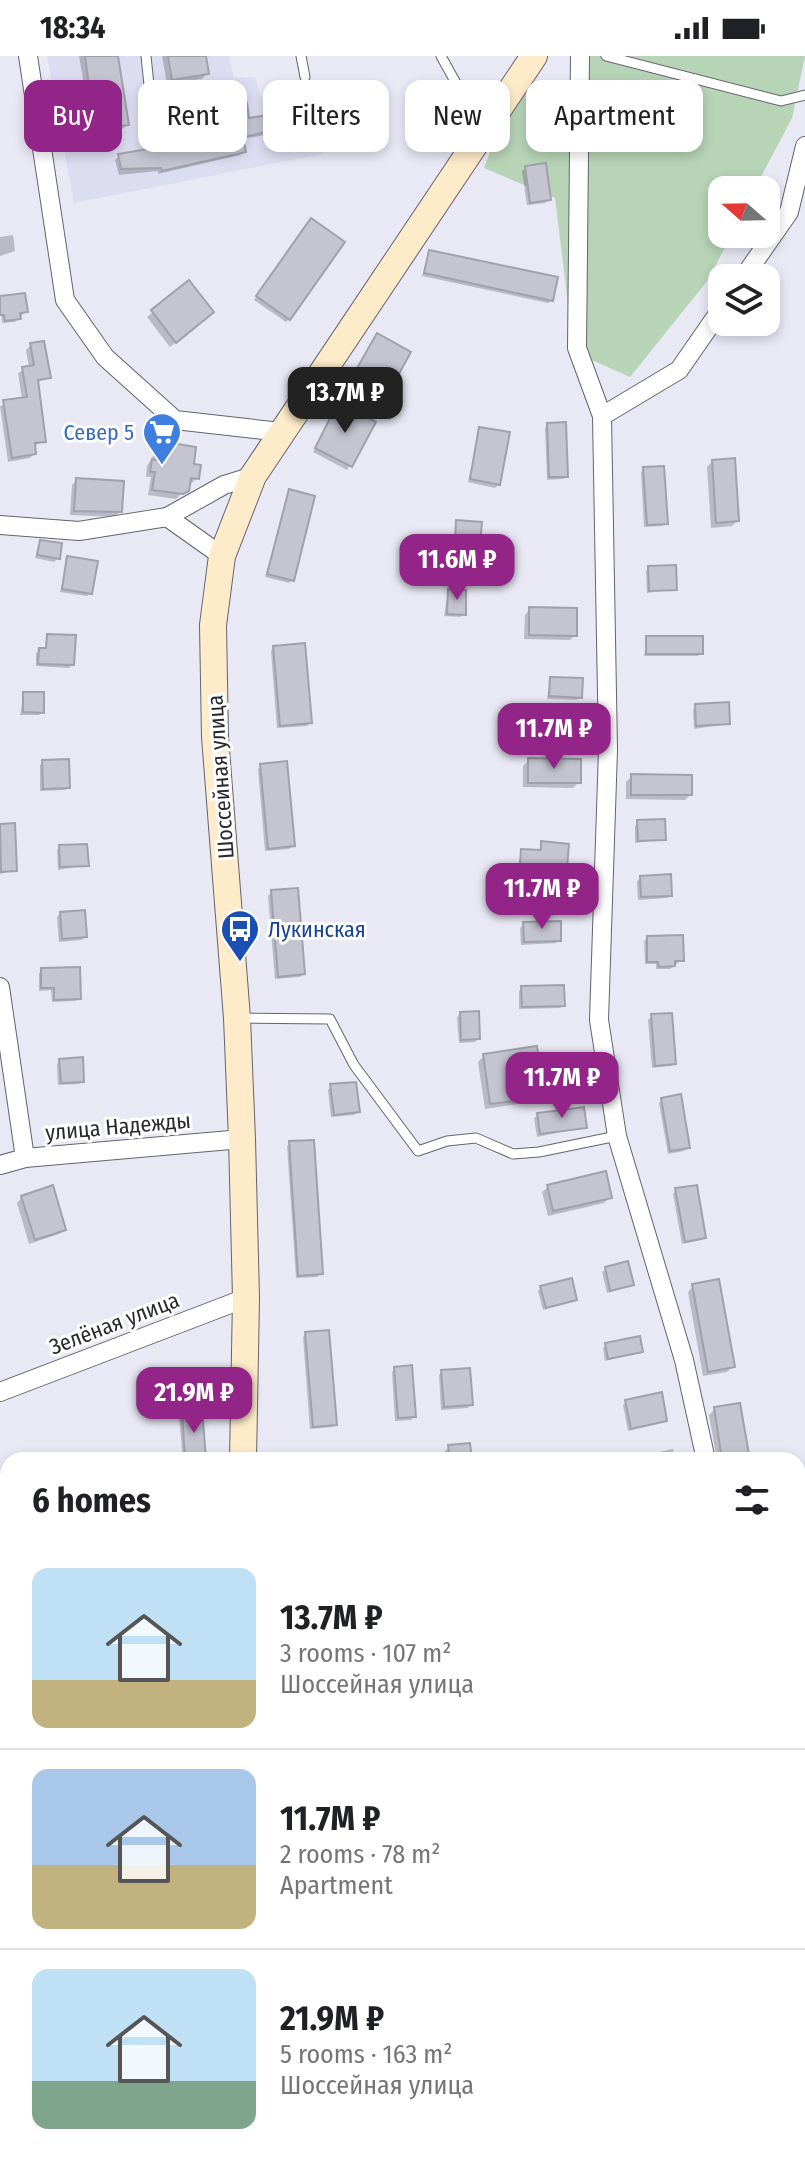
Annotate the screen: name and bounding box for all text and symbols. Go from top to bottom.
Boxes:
text: 18:34 [40,10,105,46]
chip: Buy [24,80,122,152]
chip: Rent [138,80,247,152]
chip: Filters [263,80,389,152]
chip: New [405,80,510,152]
chip: Apartment [526,80,703,152]
north arrow [708,176,780,248]
map controls [708,176,780,336]
button: layers [708,264,780,336]
pin: 13.7M ₽ [271,367,419,435]
text: 13.7M ₽ [306,377,384,408]
supermarket icon: Север 5 [141,411,183,466]
place label: Север 5 [64,419,134,446]
pin: 11.6M ₽ [383,534,531,602]
text: 11.6M ₽ [417,544,497,575]
street label: Шоссейная улица [201,694,240,860]
pin: 11.7M ₽ [480,703,628,771]
text: 11.7M ₽ [516,713,592,744]
pin: 11.7M ₽ [468,863,616,931]
text: 11.7M ₽ [504,873,580,904]
bus stop icon: Лукинская [219,908,261,963]
place label: Лукинская [268,916,366,943]
pin: 11.7M ₽ [488,1052,636,1120]
text: 11.7M ₽ [524,1062,600,1093]
street label: улица Надежды [44,1107,192,1146]
street label: Зелёная улица [45,1286,183,1361]
pin: 21.9M ₽ [120,1367,268,1435]
text: 21.9M ₽ [154,1377,234,1408]
icon: filters [730,1478,774,1522]
text: 6 homes [32,1480,151,1521]
text: 13.7M ₽ [280,1597,383,1638]
icon: home [96,1600,192,1696]
text: 3 rooms · 107 m² [280,1638,452,1669]
text: Шоссейная улица [280,1669,474,1700]
text: 11.7M ₽ [280,1798,380,1839]
icon: home [96,1801,192,1897]
text: 2 rooms · 78 m² [280,1839,441,1870]
text: Apartment [280,1870,393,1901]
text: 21.9M ₽ [280,1998,384,2039]
icon: home [96,2001,192,2097]
text: 5 rooms · 163 m² [280,2039,453,2070]
text: Шоссейная улица [280,2070,474,2101]

